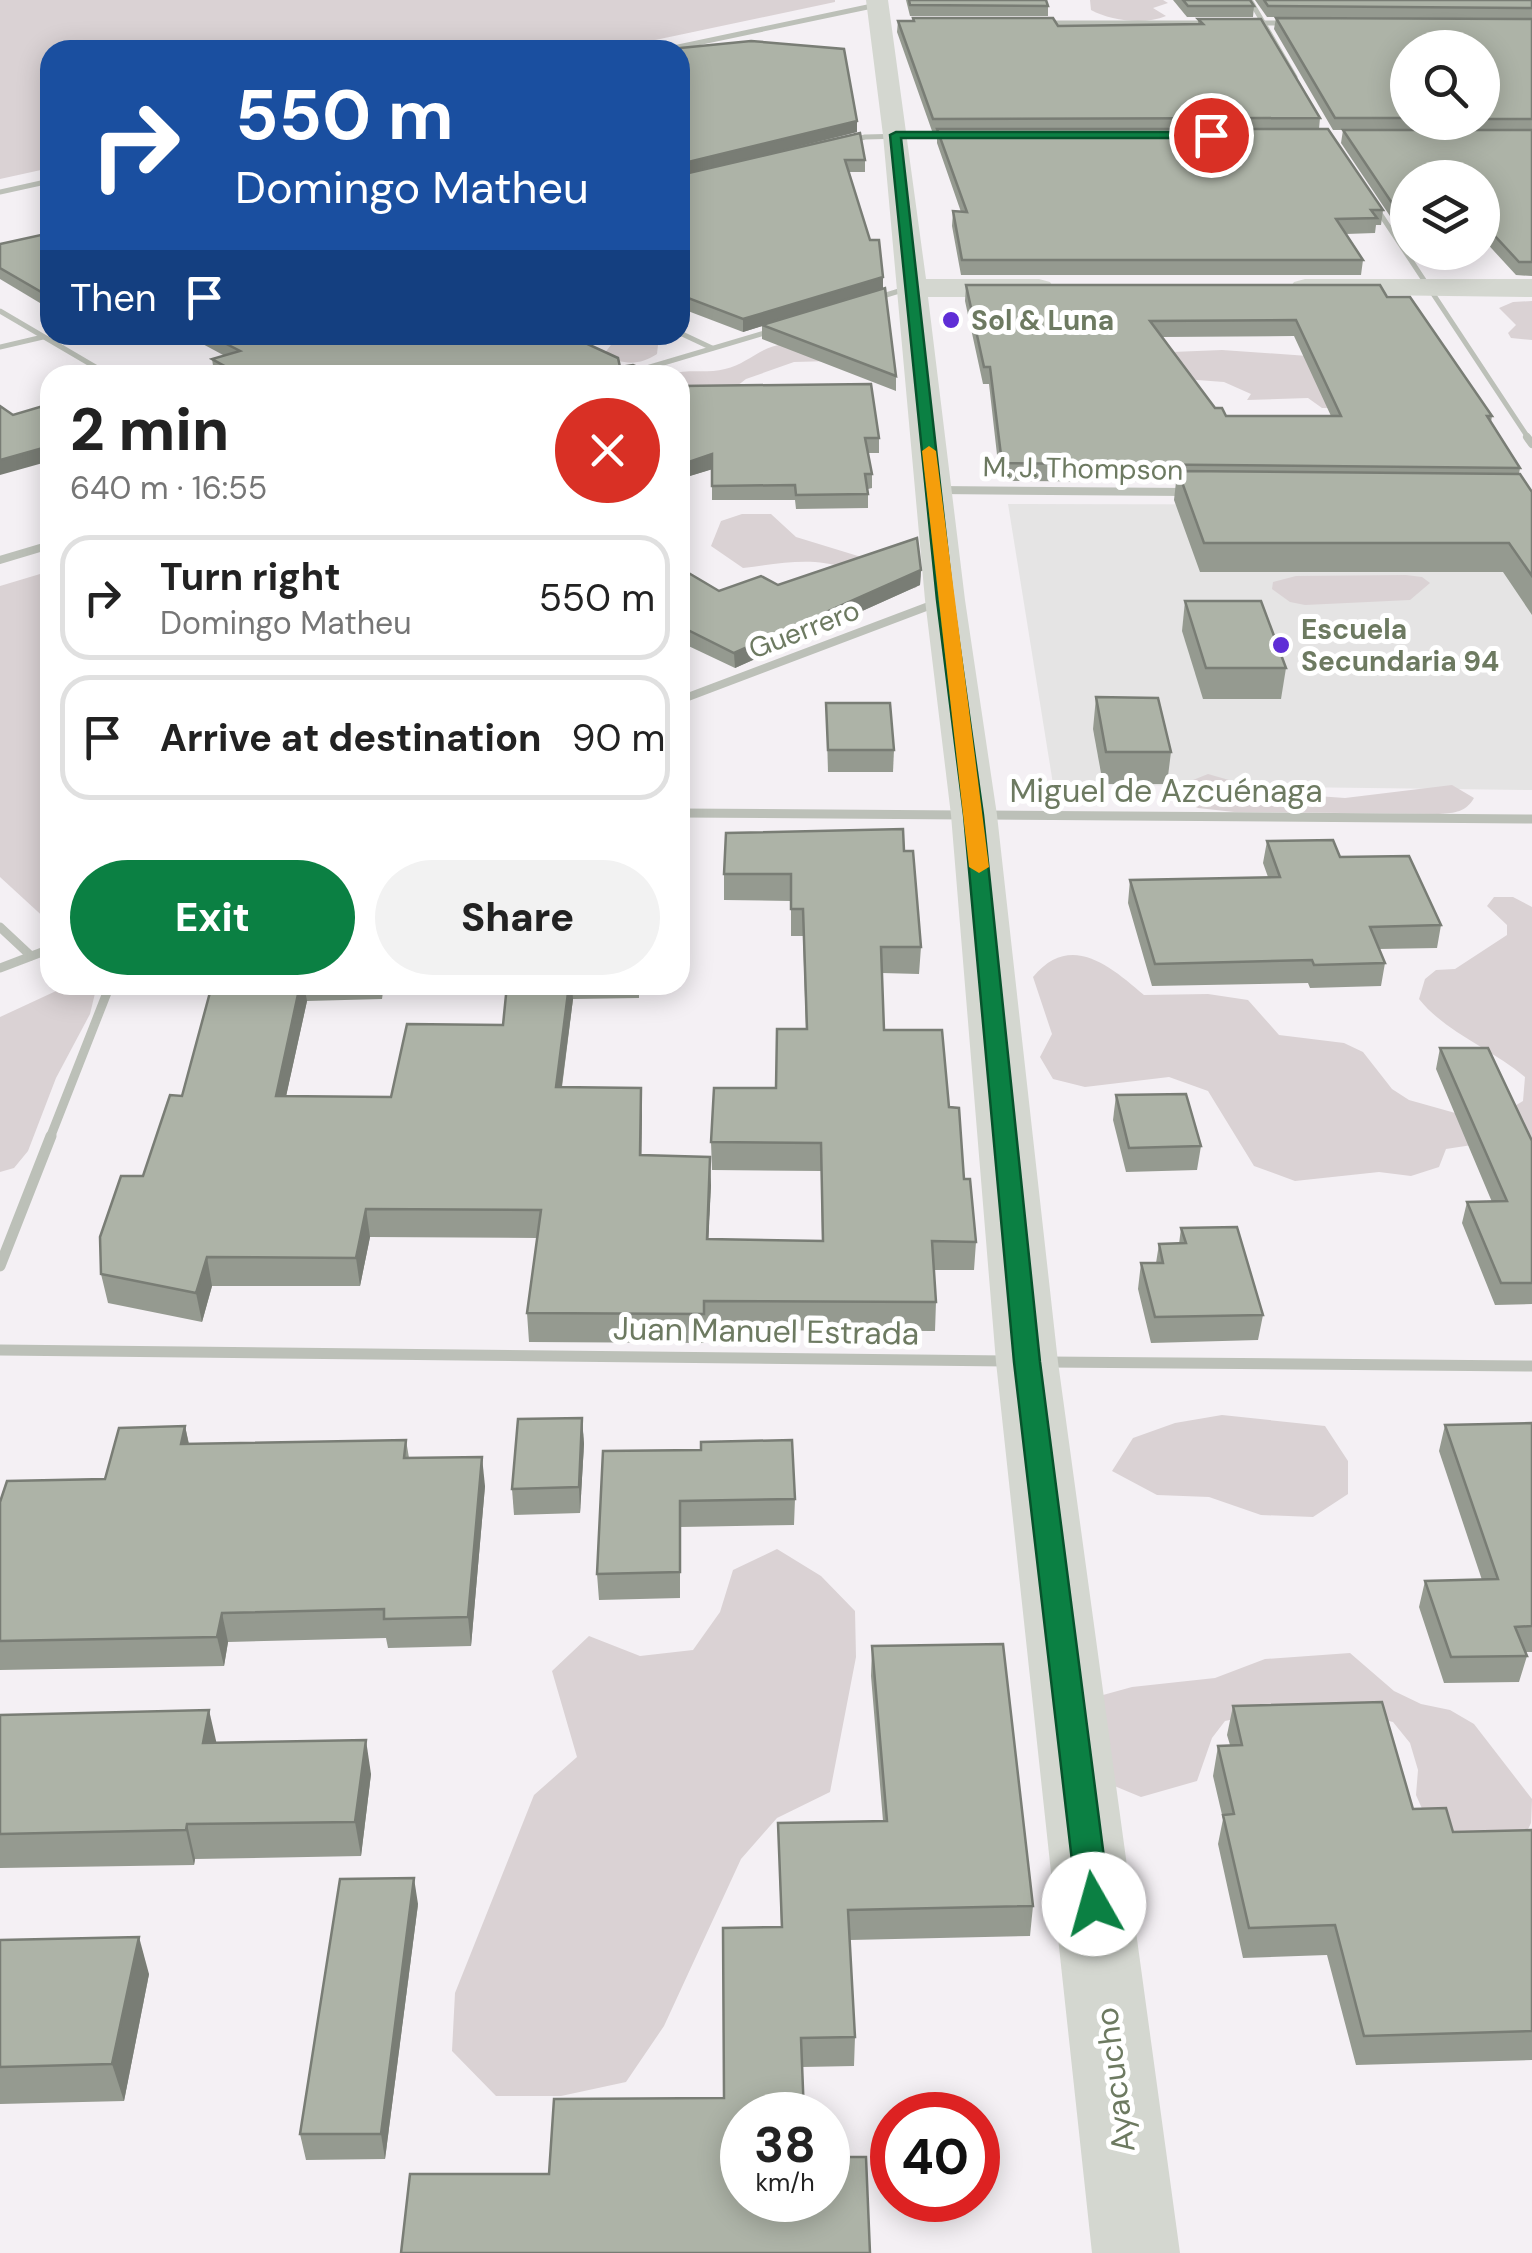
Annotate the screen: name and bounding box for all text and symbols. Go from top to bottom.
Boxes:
map controls [1390,30,1500,270]
button: search [1390,30,1500,140]
text: 550 m [235,70,454,161]
icon: right [70,80,200,210]
pin [1169,93,1254,178]
icon: arrive [1184,108,1239,163]
text: Domingo Matheu [235,158,589,217]
button: layers [1390,160,1500,270]
icon: arrive [177,270,232,325]
text: Then [70,273,157,323]
place label: Sol & Luna [971,302,1114,339]
marker: Sol & Luna [940,309,962,331]
text: 2 min [70,390,229,469]
button: close [555,398,660,503]
street label: M. J. Thompson [982,448,1184,489]
text: 640 m · 16:55 [70,467,267,509]
text: Turn right [160,552,341,602]
icon: right [75,570,130,625]
text: 550 m [539,573,655,623]
street label: Guerrero [744,591,865,667]
text: Domingo Matheu [160,602,412,644]
place label: Escuela Secundaria 94 [1301,611,1499,680]
marker: Escuela Secundaria 94 [1270,634,1292,656]
icon: arrive [75,710,130,765]
text: Arrive at destination [160,713,542,763]
text: 90 m [572,713,665,763]
street label: Miguel de Azcuénaga [1009,770,1323,812]
button: Exit [70,860,355,975]
button: Share [375,860,660,975]
street label: Juan Manuel Estrada [613,1307,919,1355]
position arrow [1042,1852,1146,1956]
street label: Ayacucho [1085,2005,1145,2155]
speed limit sign: 40 [870,2092,1000,2222]
text: 38 [754,2112,816,2178]
text: km/h [755,2166,815,2199]

